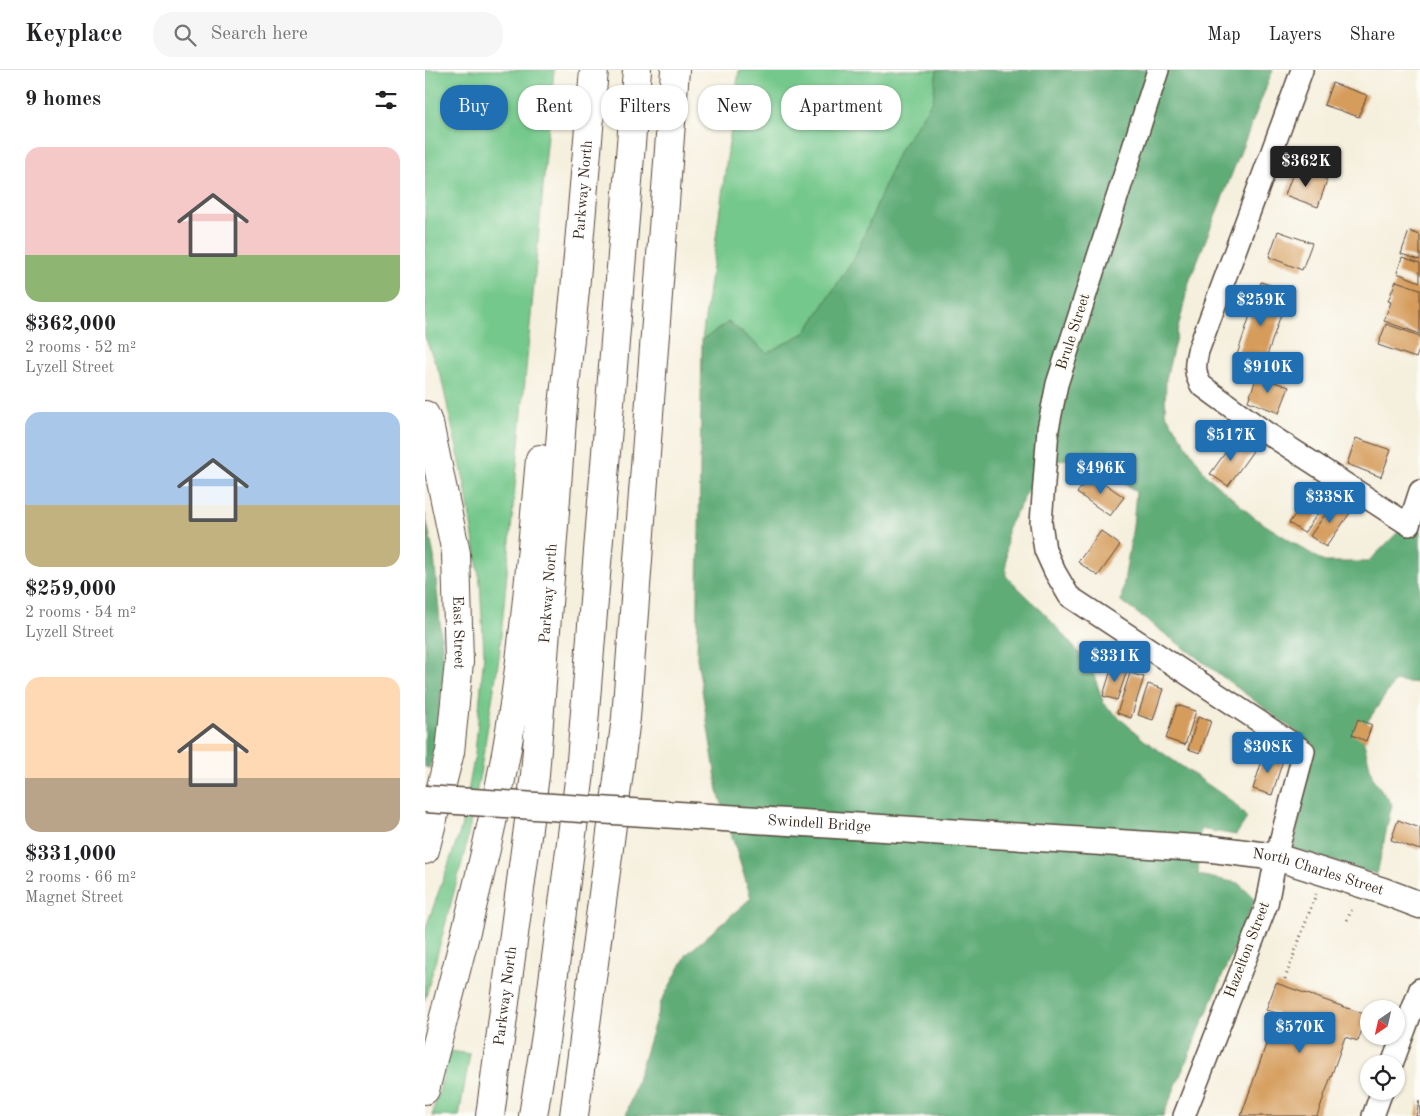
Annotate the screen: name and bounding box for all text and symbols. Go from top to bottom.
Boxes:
search box [153,12,503,57]
icon: search [171,21,199,49]
text: Keyplace [25,23,123,47]
text: Search here [211,25,308,44]
text: Map [1207,26,1241,44]
text: Layers [1269,26,1321,44]
text: Share [1349,26,1395,44]
chip: Buy [440,85,508,130]
chip: Rent [518,85,591,130]
chip: Filters [601,85,688,130]
chip: New [698,85,771,130]
chip: Apartment [781,85,901,130]
icon: filters [372,86,400,114]
text: 9 homes [25,89,101,110]
street label: Parkway North [572,140,595,240]
pin: $362K [1271,146,1341,188]
text: $362K [1281,154,1331,170]
icon: home [168,180,258,270]
pin: $259K [1226,284,1296,327]
street label: Brule Street [1055,292,1093,372]
text: $259K [1236,293,1286,309]
text: $362,000 [25,314,116,335]
text: 2 rooms · 52 m² [25,340,136,356]
pin: $910K [1233,352,1303,394]
text: Lyzell Street [25,360,114,376]
text: $910K [1243,360,1293,376]
pin: $517K [1196,420,1266,462]
text: $517K [1206,428,1256,444]
icon: home [168,445,258,535]
pin: $496K [1066,452,1136,495]
text: $496K [1076,461,1126,477]
pin: $338K [1295,482,1365,524]
text: $338K [1305,490,1355,506]
street label: Parkway North [538,543,560,644]
text: $259,000 [25,579,116,600]
street label: East Street [450,595,467,670]
text: 2 rooms · 54 m² [25,605,136,621]
text: Lyzell Street [25,625,114,641]
pin: $331K [1080,640,1150,683]
text: $331K [1090,649,1140,665]
icon: home [168,710,258,800]
pin: $308K [1233,732,1303,774]
text: $308K [1243,740,1293,756]
street label: Swindell Bridge [767,813,871,835]
text: $331,000 [25,844,116,865]
street label: North Charles Street [1252,847,1386,898]
text: 2 rooms · 66 m² [25,870,136,886]
text: Magnet Street [25,890,123,906]
street label: Hazelton Street [1223,900,1273,1000]
street label: Parkway North [492,945,520,1047]
north arrow [1360,1000,1405,1045]
map controls [1360,1000,1405,1100]
pin: $570K [1265,1012,1335,1054]
text: $570K [1275,1020,1325,1036]
button: locate [1360,1055,1405,1100]

